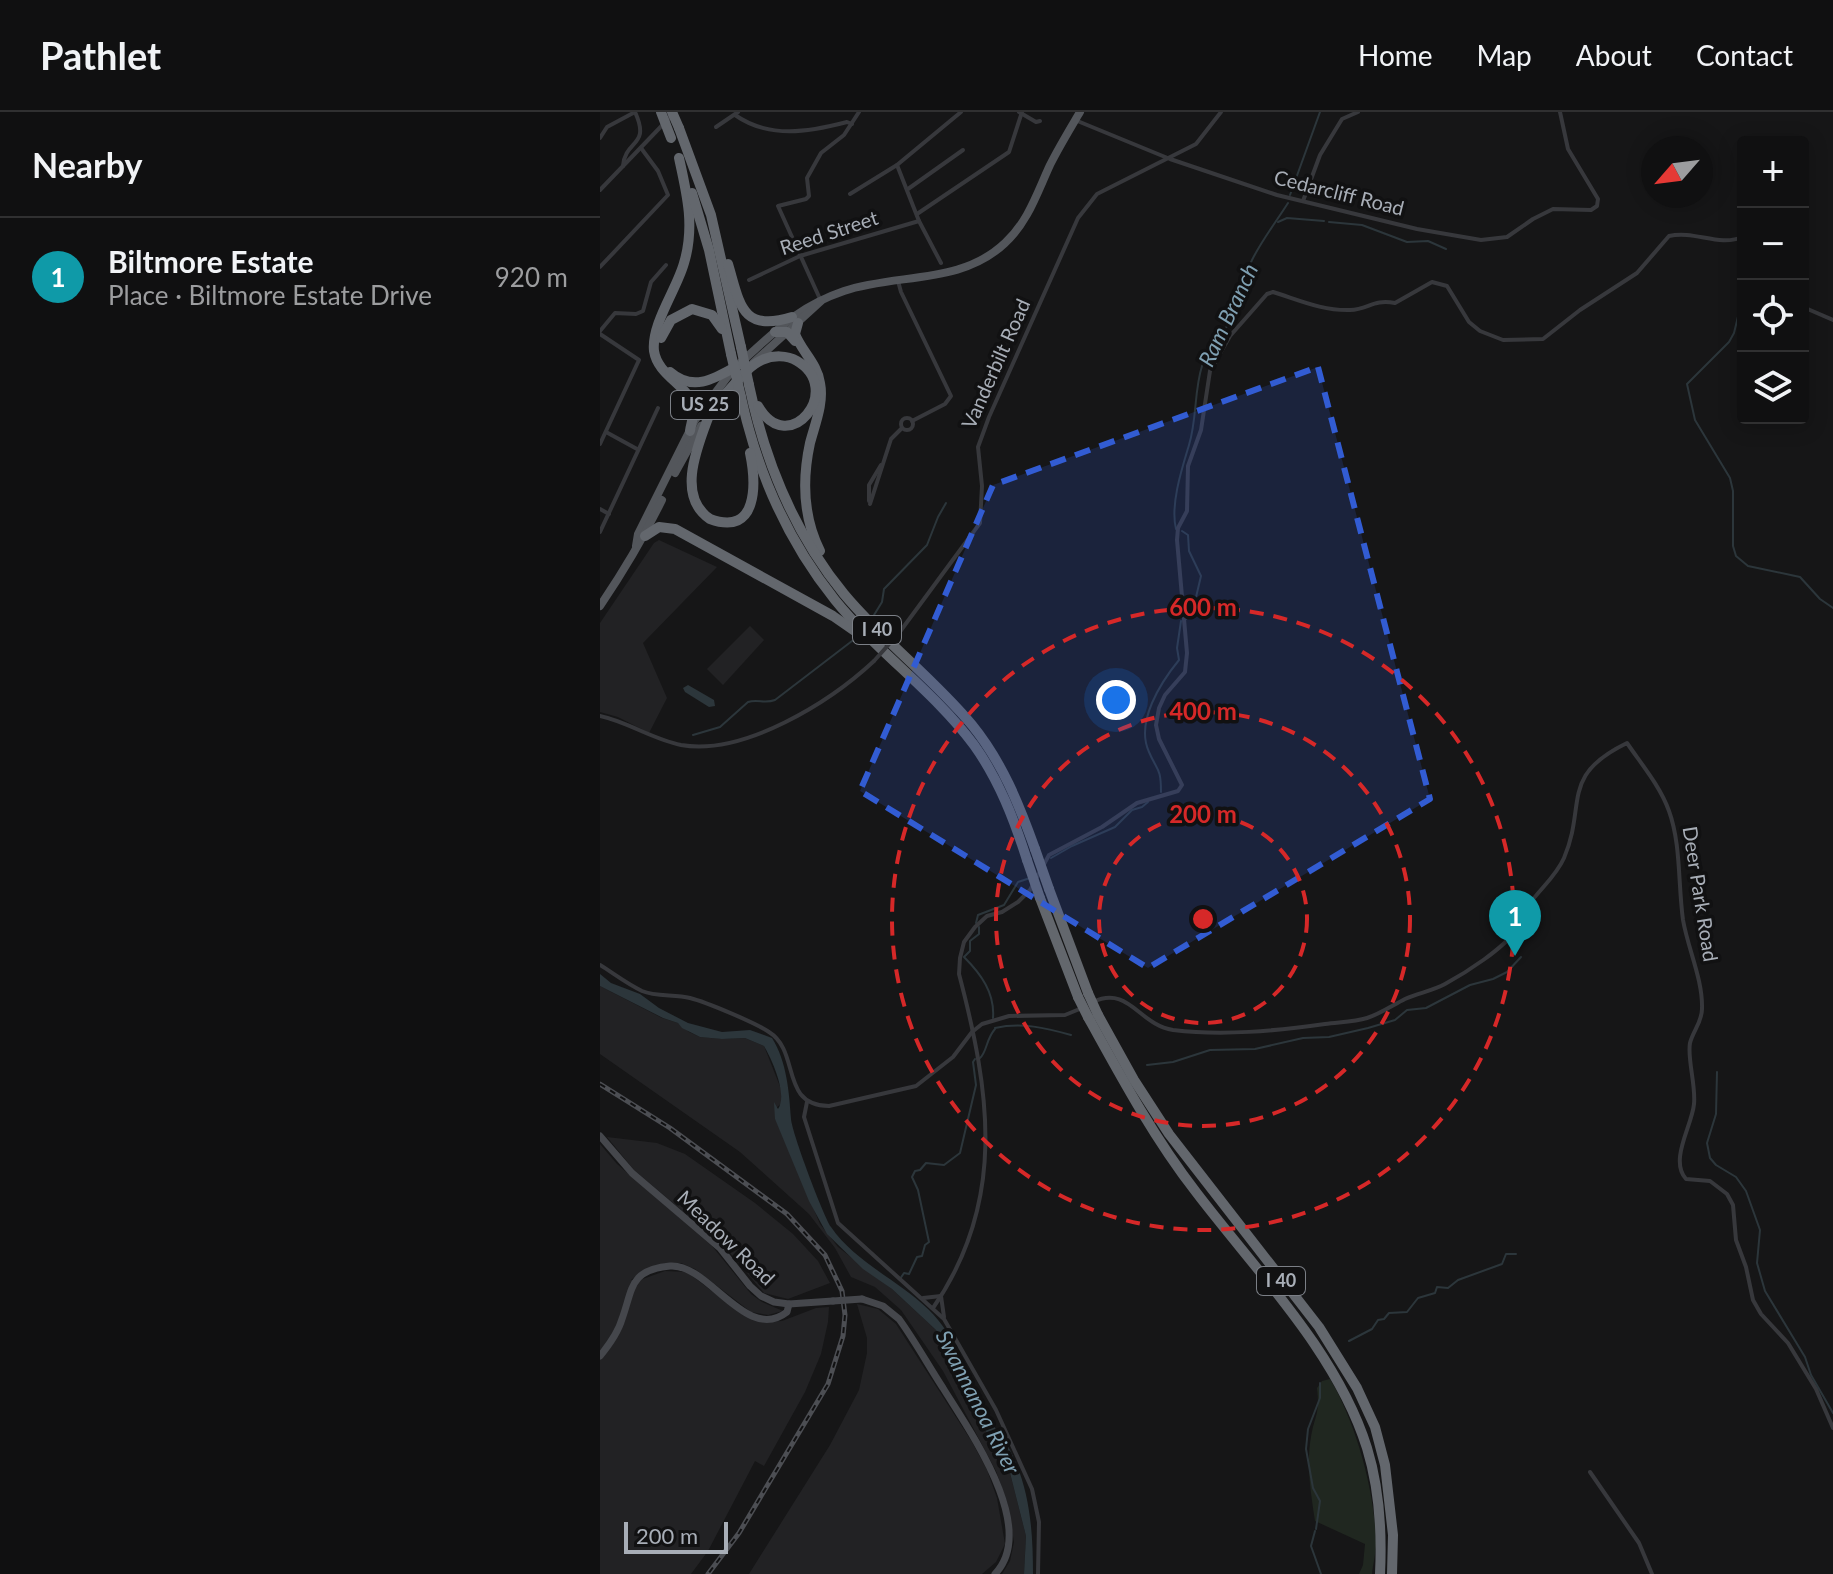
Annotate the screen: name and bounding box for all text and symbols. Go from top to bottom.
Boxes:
text: Pathlet [40,32,161,78]
text: Home [1358,38,1433,72]
text: Map [1477,38,1532,72]
text: About [1576,38,1652,72]
text: Contact [1696,38,1793,72]
north arrow [1641,136,1713,208]
map controls [1737,136,1809,424]
button: + [1737,136,1809,208]
text: Nearby [32,144,143,185]
street label: Cedarcliff Road [1272,164,1407,220]
street label: Reed Street [776,205,881,259]
button: − [1737,208,1809,280]
text: Biltmore Estate [108,243,314,279]
water label: Ram Branch [1192,259,1263,371]
text: 1 [50,261,66,293]
text: 920 m [495,261,568,293]
text: Place · Biltmore Estate Drive [108,279,432,311]
button: locate [1737,280,1809,352]
street label: Vanderbilt Road [956,295,1034,432]
button: layers [1737,352,1809,424]
road number: US 25 [671,391,739,419]
text: 600 m [1169,592,1237,621]
road number: I 40 [853,616,901,644]
your location [1096,680,1136,720]
text: 400 m [1169,696,1237,725]
text: 200 m [1169,799,1237,828]
street label: Deer Park Road [1678,824,1724,963]
pin: 1 [1489,890,1541,956]
centre of rings [1189,905,1217,933]
street label: Meadow Road [673,1185,780,1290]
road number: I 40 [1257,1267,1305,1295]
water label: Swannanoa River [931,1325,1027,1479]
scale bar [624,1518,728,1554]
text: 200 m [636,1522,698,1549]

